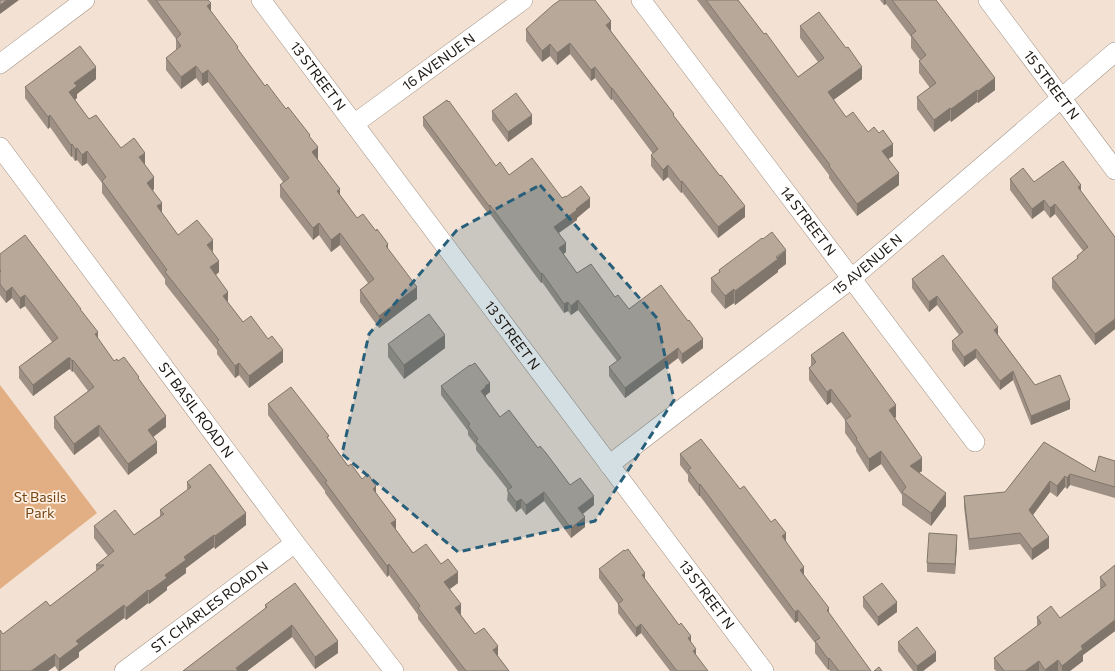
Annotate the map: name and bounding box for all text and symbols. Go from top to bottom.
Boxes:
street label: 16 AVENUE N [399,29,478,94]
street label: 13 STREET N [287,38,350,114]
street label: 15 STREET N [1020,47,1083,123]
street label: 14 STREET N [777,183,840,259]
street label: 15 AVENUE N [829,230,905,298]
street label: 13 STREET N [481,297,544,373]
street label: ST BASIL ROAD N [155,359,237,461]
park label: St Basils Park [14,488,66,521]
street label: 13 STREET N [676,556,738,632]
street label: ST. CHARLES ROAD N [147,557,271,656]

